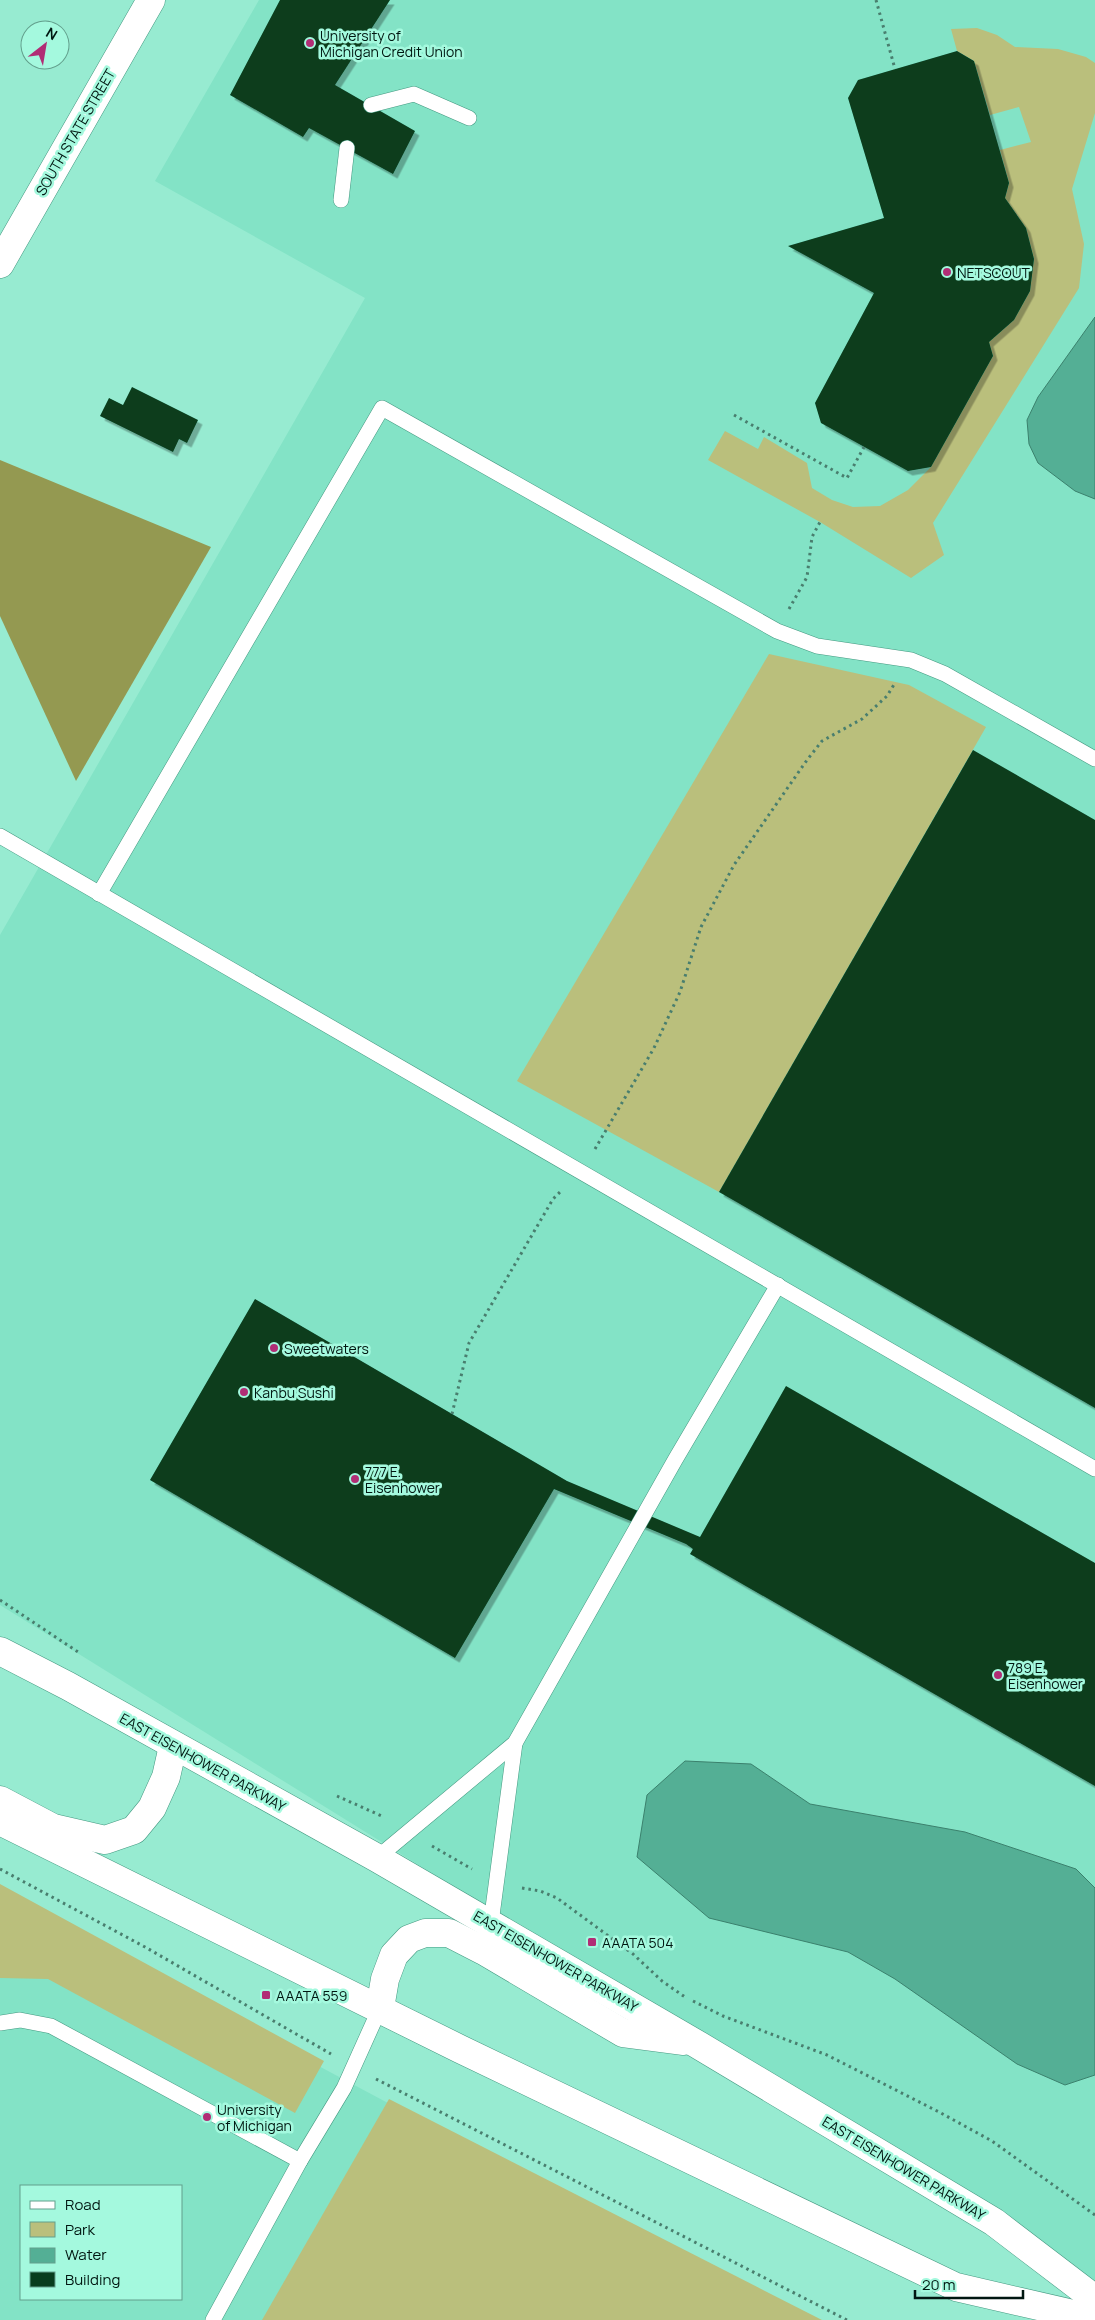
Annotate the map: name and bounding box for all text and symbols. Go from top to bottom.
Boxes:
north arrow [20,20,70,70]
text: N [43,23,61,44]
place label: University of Michigan Credit Union [320,26,463,61]
marker: University of Michigan Credit Union [304,37,316,49]
street label: SOUTH STATE STREET [31,65,119,199]
place label: NETSCOUT [957,263,1031,282]
marker: NETSCOUT [941,266,953,278]
place label: Sweetwaters [284,1339,369,1358]
marker: Sweetwaters [268,1342,280,1354]
place label: Kanbu Sushi [254,1383,334,1402]
marker: Kanbu Sushi [238,1386,250,1398]
place label: 777 E. Eisenhower [365,1462,440,1497]
marker: 777 E. Eisenhower [349,1473,361,1485]
place label: 789 E. Eisenhower [1008,1658,1083,1693]
marker: 789 E. Eisenhower [992,1669,1004,1681]
street label: EAST EISENHOWER PARKWAY [117,1708,290,1816]
street label: EAST EISENHOWER PARKWAY [470,1906,642,2016]
place label: AAATA 504 [602,1933,673,1952]
marker: AAATA 504 [586,1936,598,1948]
place label: AAATA 559 [276,1986,347,2005]
marker: AAATA 559 [260,1989,272,2001]
place label: University of Michigan [217,2100,292,2135]
marker: University of Michigan [201,2111,213,2123]
street label: EAST EISENHOWER PARKWAY [819,2112,989,2224]
legend [20,2185,182,2300]
text: Road [65,2194,101,2215]
text: Park [65,2219,95,2240]
text: Water [65,2244,107,2265]
scale bar [915,2268,1022,2300]
text: Building [65,2269,120,2290]
text: 20 m [922,2274,955,2295]

